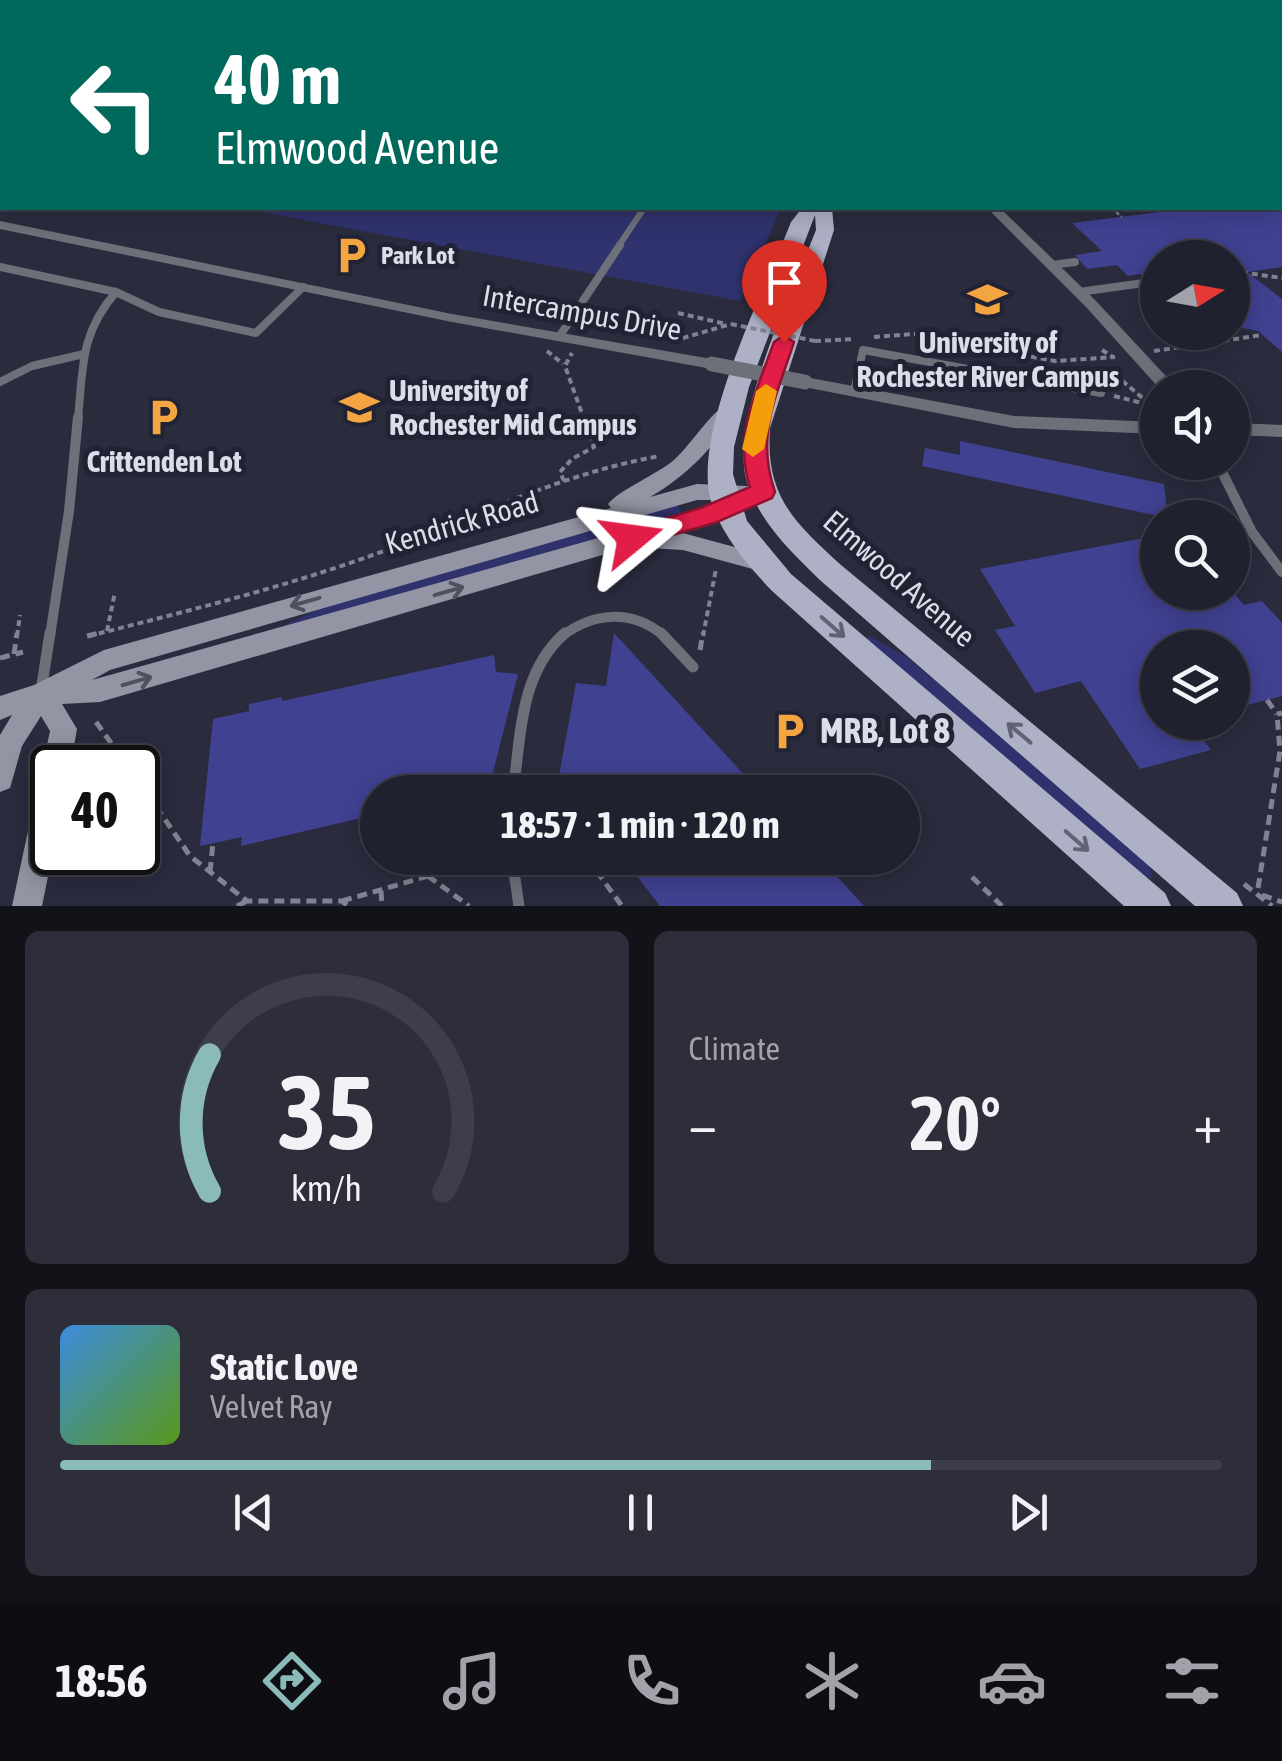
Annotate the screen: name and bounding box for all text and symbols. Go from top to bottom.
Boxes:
text: 40 m [215,39,341,119]
icon: left [50,40,180,170]
text: Elmwood Avenue [215,122,499,174]
parking icon: Park Lot [330,234,372,276]
pin [742,240,827,343]
north arrow [1140,240,1250,350]
map controls [1140,240,1250,740]
place label: Park Lot [381,241,456,269]
icon: arrive [757,255,812,310]
street label: Intercampus Drive [480,278,684,346]
school or university icon: University of Rochester River Campus [967,278,1009,320]
place label: University of Rochester River Campus [857,325,1120,393]
button: sound [1140,370,1250,480]
place label: University of Rochester Mid Campus [389,373,637,441]
school or university icon: University of Rochester Mid Campus [338,387,380,429]
parking icon: Crittenden Lot [143,397,185,439]
place label: Crittenden Lot [86,444,242,478]
street label: Kendrick Road [381,484,542,560]
position arrow [580,486,684,590]
button: search [1140,500,1250,610]
street label: Elmwood Avenue [817,503,982,653]
one-way arrow [433,580,464,599]
one-way arrow [290,594,322,612]
one-way arrow [819,615,845,637]
button: layers [1140,630,1250,740]
one-way arrow [121,671,152,689]
parking icon: MRB, Lot 8 [769,710,811,752]
place label: MRB, Lot 8 [820,710,950,750]
one-way arrow [1007,722,1033,744]
speed limit sign: 40 [30,745,160,875]
text: 18:57 · 1 min · 120 m [500,803,780,846]
one-way arrow [1064,829,1089,852]
text: Climate [689,1030,780,1067]
text: 35 [278,1052,376,1171]
text: 20° [910,1080,1001,1166]
text: − [689,1092,717,1155]
text: + [1193,1092,1222,1155]
text: km/h [291,1168,362,1209]
text: Static Love [210,1345,358,1388]
text: Velvet Ray [210,1388,332,1425]
icon: previous [226,1485,281,1540]
icon: pause [613,1485,668,1540]
icon: next [1001,1485,1056,1540]
icon: directions [257,1646,327,1716]
icon: music [437,1646,507,1716]
icon: phone [617,1646,687,1716]
icon: climate [797,1646,867,1716]
icon: car [977,1646,1047,1716]
icon: filters [1157,1646,1227,1716]
text: 18:56 [55,1655,148,1707]

